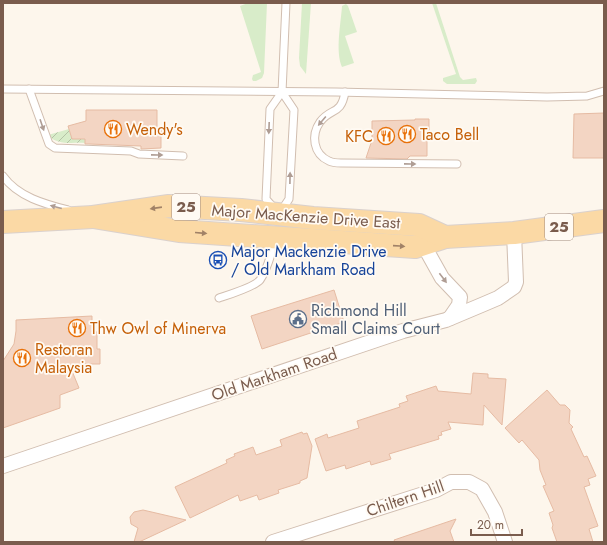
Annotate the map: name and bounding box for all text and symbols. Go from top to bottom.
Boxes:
one-way arrow [318,116,327,126]
place label: Wendy's [126,118,183,141]
restaurant icon: Wendy's [103,119,123,139]
one-way arrow [39,120,45,132]
one-way arrow [266,122,273,134]
place label: Taco Bell [420,123,479,146]
restaurant icon: Taco Bell [397,124,417,144]
place label: KFC [345,125,373,148]
restaurant icon: KFC [376,126,396,146]
one-way arrow [151,151,163,158]
one-way arrow [404,161,417,167]
one-way arrow [287,171,293,184]
road number: 25 [172,194,200,220]
street label: Major MacKenzie Drive East [211,198,401,235]
one-way arrow [50,204,62,210]
one-way arrow [150,205,162,211]
road number: 25 [545,214,573,240]
one-way arrow [195,229,207,236]
place label: Major Mackenzie Drive / Old Markham Road [231,240,387,281]
one-way arrow [393,243,405,250]
bus stop icon: Major Mackenzie Drive / Old Markham Road [208,250,228,270]
one-way arrow [439,272,447,283]
place label: Richmond Hill Small Claims Court [311,299,440,340]
public building icon: Richmond Hill Small Claims Court [288,309,308,329]
place label: Thw Owl of Minerva [90,317,226,340]
restaurant icon: Thw Owl of Minerva [67,318,87,338]
place label: Restoran Malaysia [35,338,93,379]
street label: Old Markham Road [208,342,340,407]
restaurant icon: Restoran Malaysia [12,348,32,368]
street label: Chiltern Hill [363,474,447,523]
scale bar [471,511,522,537]
text: 20 m [477,516,504,534]

